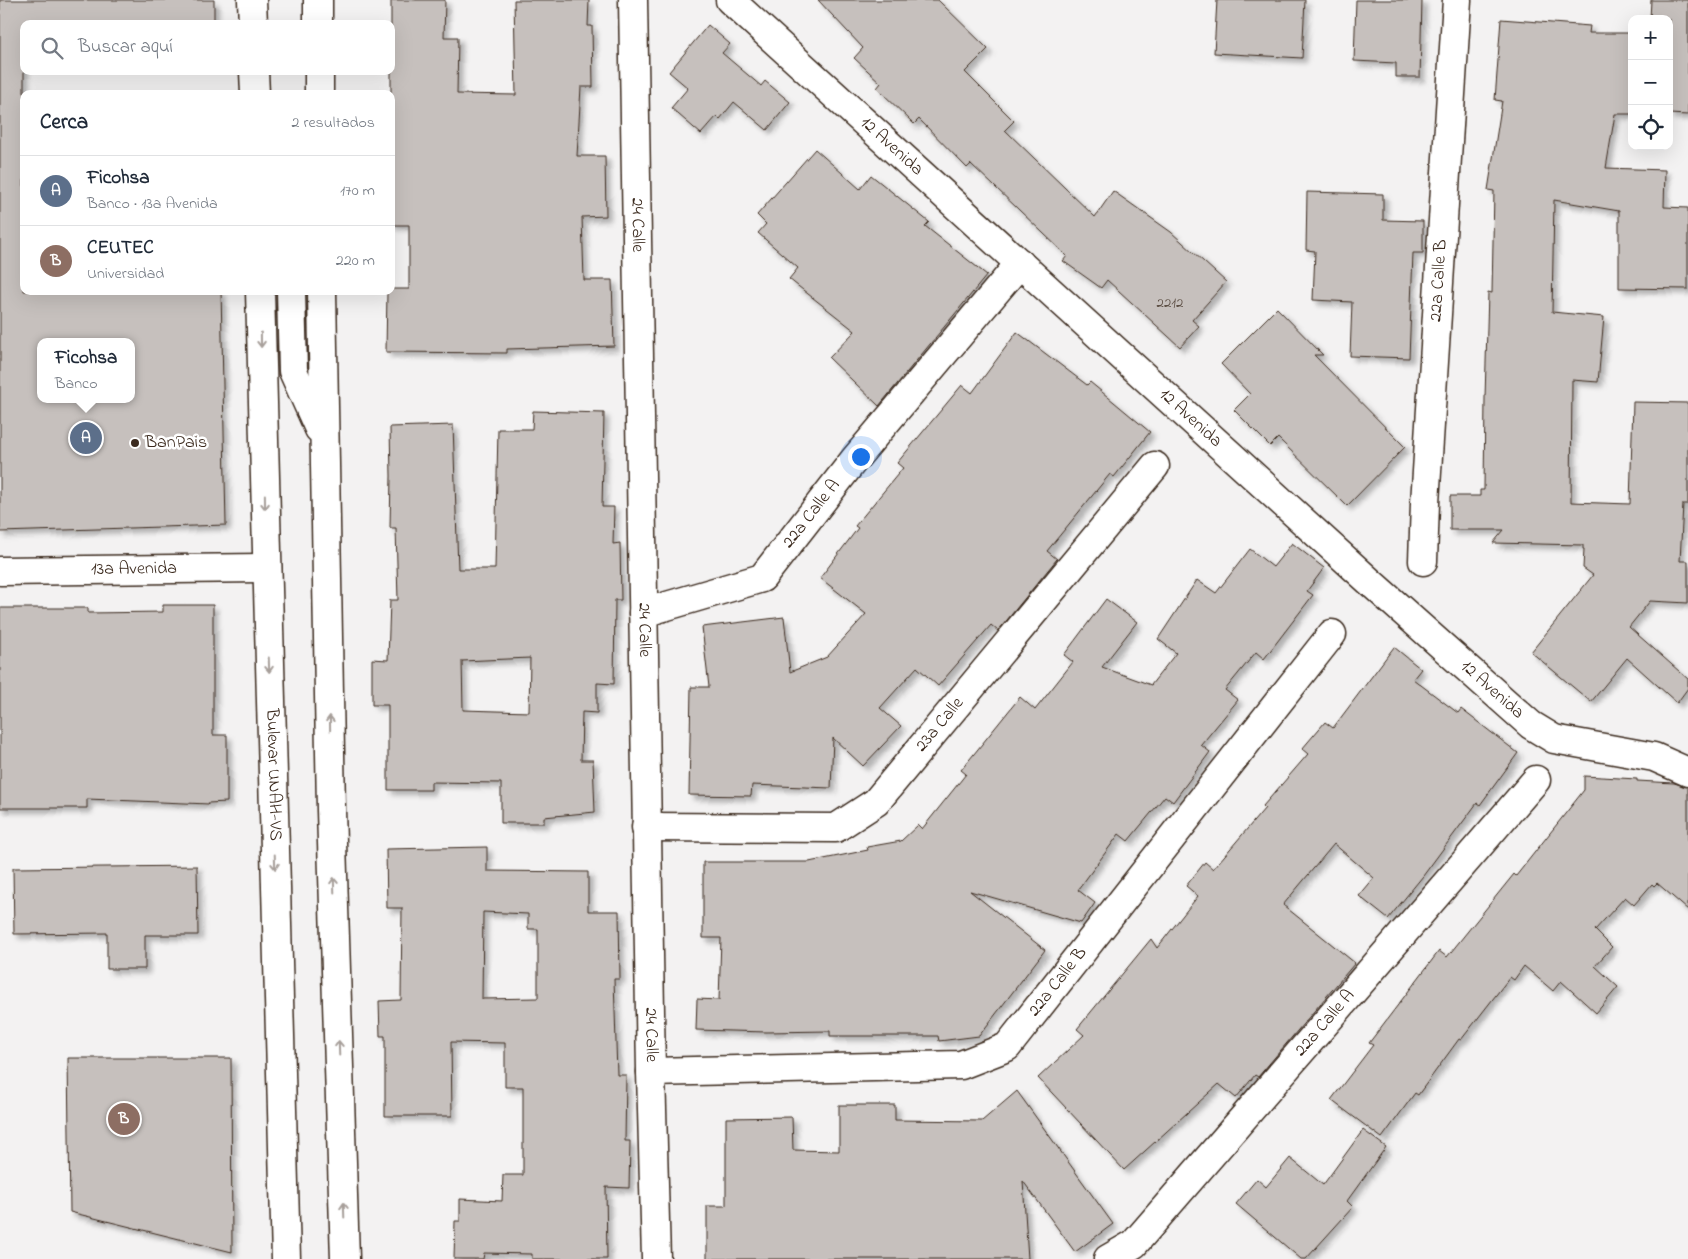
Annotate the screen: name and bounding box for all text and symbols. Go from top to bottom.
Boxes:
map controls [1628,15,1673,150]
button: + [1628,15,1673,60]
search box [20,20,395,75]
icon: search [38,34,66,62]
text: Buscar aquí [78,34,173,61]
button: − [1628,60,1673,105]
button: locate [1628,105,1673,150]
text: Cerca [40,108,88,138]
text: 2 resultados [292,111,375,135]
street label: 12 Avenida [854,111,929,182]
text: Ficohsa [87,165,149,192]
text: A [51,179,61,203]
text: 170 m [340,179,375,203]
text: Banco · 13a Avenida [87,192,218,216]
street label: 24 Calle [623,197,650,253]
text: CEUTEC [87,235,154,262]
street label: 22a Calle B [1424,238,1455,322]
text: B [51,249,61,273]
text: 220 m [336,249,375,273]
text: Universidad [87,262,164,286]
house number: 2212 [1156,292,1184,314]
one-way arrow [256,332,266,348]
popup [37,338,135,403]
text: Ficohsa [55,345,117,372]
text: Banco [55,372,98,396]
street label: 12 Avenida [1153,383,1228,454]
pin: A [70,419,102,457]
place label: BanPais [144,430,207,456]
marker: BanPais [129,437,141,449]
your location [848,444,874,470]
street label: 22a Calle A [776,474,847,554]
one-way arrow [260,494,270,510]
street label: 13a Avenida [91,556,177,583]
street label: 24 Calle [630,602,657,658]
street label: 12 Avenida [1454,655,1530,726]
one-way arrow [265,657,274,673]
street label: 23a Calle [909,691,971,758]
street label: Bulevar UNAH-VS [258,707,288,841]
one-way arrow [325,715,334,731]
one-way arrow [270,854,280,870]
one-way arrow [329,878,338,894]
street label: 22a Calle B [1022,942,1094,1023]
street label: 22a Calle A [1289,984,1362,1063]
street label: 24 Calle [637,1007,664,1063]
one-way arrow [334,1040,343,1056]
pin: B [108,1100,140,1138]
one-way arrow [339,1203,349,1219]

